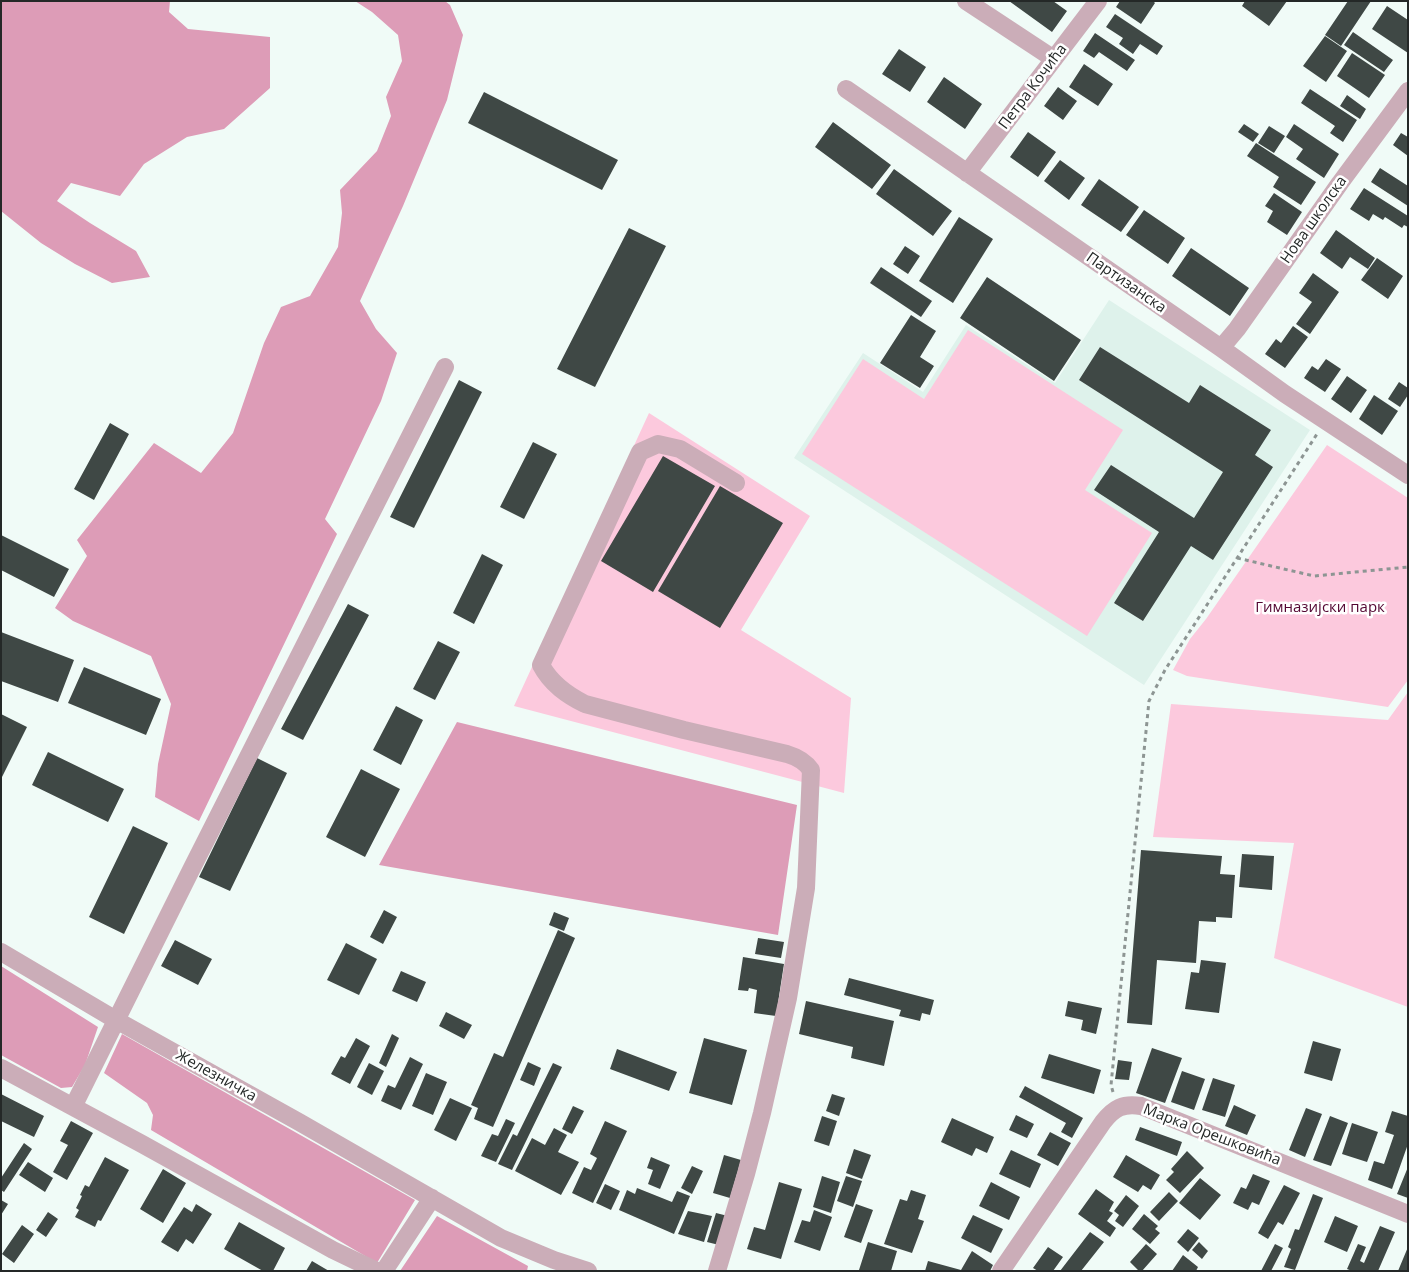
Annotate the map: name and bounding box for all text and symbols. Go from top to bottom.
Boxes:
street label: Петра Кочића [995,41,1071,133]
street label: Нова школска [1277,173,1351,267]
street label: Партизанска [1083,249,1169,317]
park label: Гимназијски парк [1255,599,1385,617]
street label: Железничка [172,1046,260,1106]
street label: Марка Орешковића [1141,1100,1283,1170]

